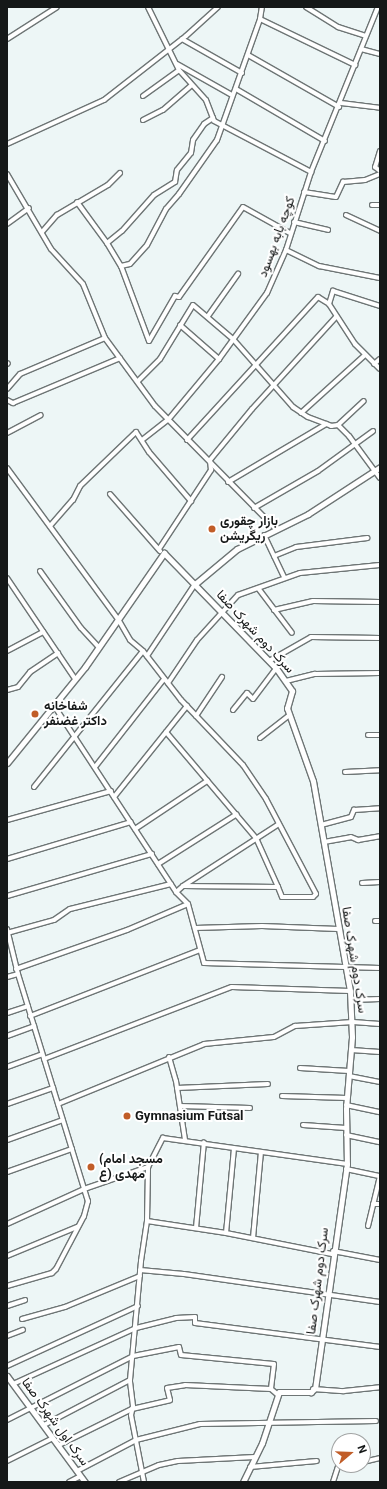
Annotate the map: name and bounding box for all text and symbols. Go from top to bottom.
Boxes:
street label: کوچه بابه بهسود [255,195,299,279]
place label: بازار چقوری ریگریشن [220,514,278,545]
marker: بازار چقوری ریگریشن [207,524,217,534]
street label: سرک دوم شهرک صفا [213,587,297,677]
place label: شفاخانه داکتر غضنفر [44,699,107,730]
marker: شفاخانه داکتر غضنفر [29,708,41,720]
street label: سرک دوم شهرک صفا [338,906,370,1014]
place label: Gymnasium Futsal [135,1108,244,1124]
marker: Gymnasium Futsal [122,1111,132,1121]
place label: (مسجد امام مهدی (ع [99,1152,163,1183]
marker: (مسجد امام مهدی (ع [86,1162,96,1172]
street label: سرک دوم شهرک صفا [304,1227,332,1335]
street label: سرک اول شهرک صفا [18,1375,92,1469]
north arrow [331,1433,371,1473]
text: N [354,1443,369,1455]

